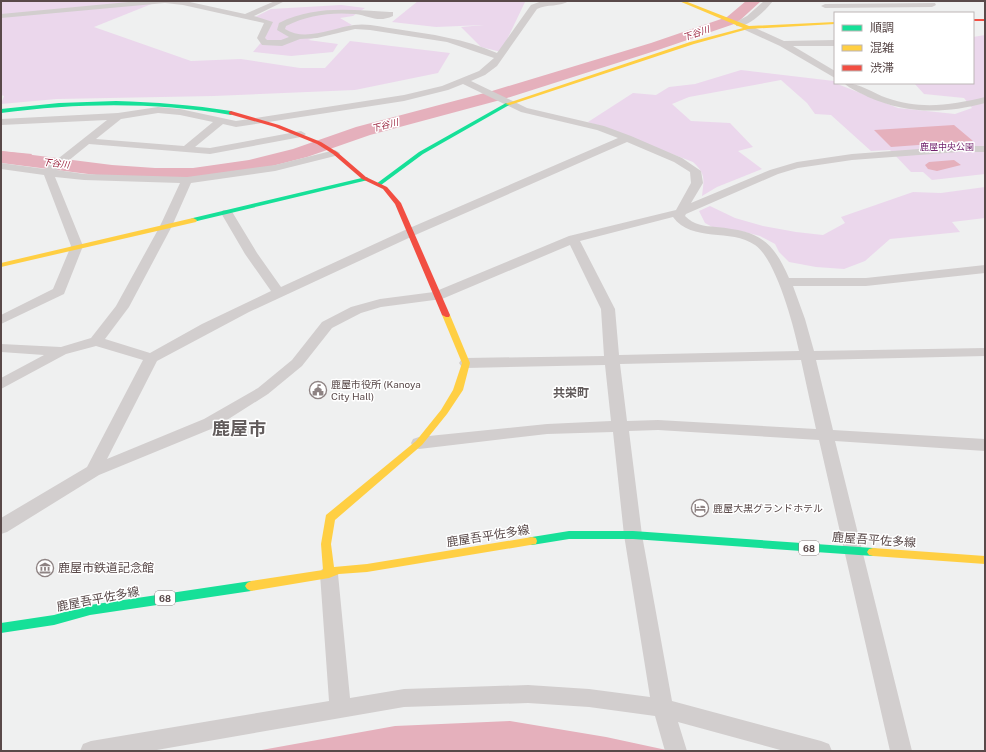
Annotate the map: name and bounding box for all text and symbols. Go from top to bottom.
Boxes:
legend [834,12,974,84]
text: 順調 [870,21,894,35]
water label: 下谷川 [681,23,711,43]
text: 混雑 [870,41,894,55]
text: 渋滞 [870,61,894,75]
water label: 下谷川 [371,116,400,134]
park label: 鹿屋中央公園 [920,141,974,152]
water label: 下谷川 [42,156,71,170]
place label: 鹿屋市役所 (Kanoya City Hall) [331,378,421,402]
public building icon: 鹿屋市役所 (Kanoya City Hall) [308,380,328,400]
district label: 共栄町 [553,386,589,400]
district label: 鹿屋市 [212,418,266,439]
hotel icon: 鹿屋大黒グランドホテル [690,498,710,518]
place label: 鹿屋大黒グランドホテル [713,502,823,514]
street label: 鹿屋吾平佐多線 [445,523,531,549]
street label: 鹿屋吾平佐多線 [832,530,916,550]
road number: 68 [799,541,819,555]
museum icon: 鹿屋市鉄道記念館 [35,558,55,578]
place label: 鹿屋市鉄道記念館 [58,561,154,575]
street label: 鹿屋吾平佐多線 [55,584,141,614]
road number: 68 [155,591,175,605]

